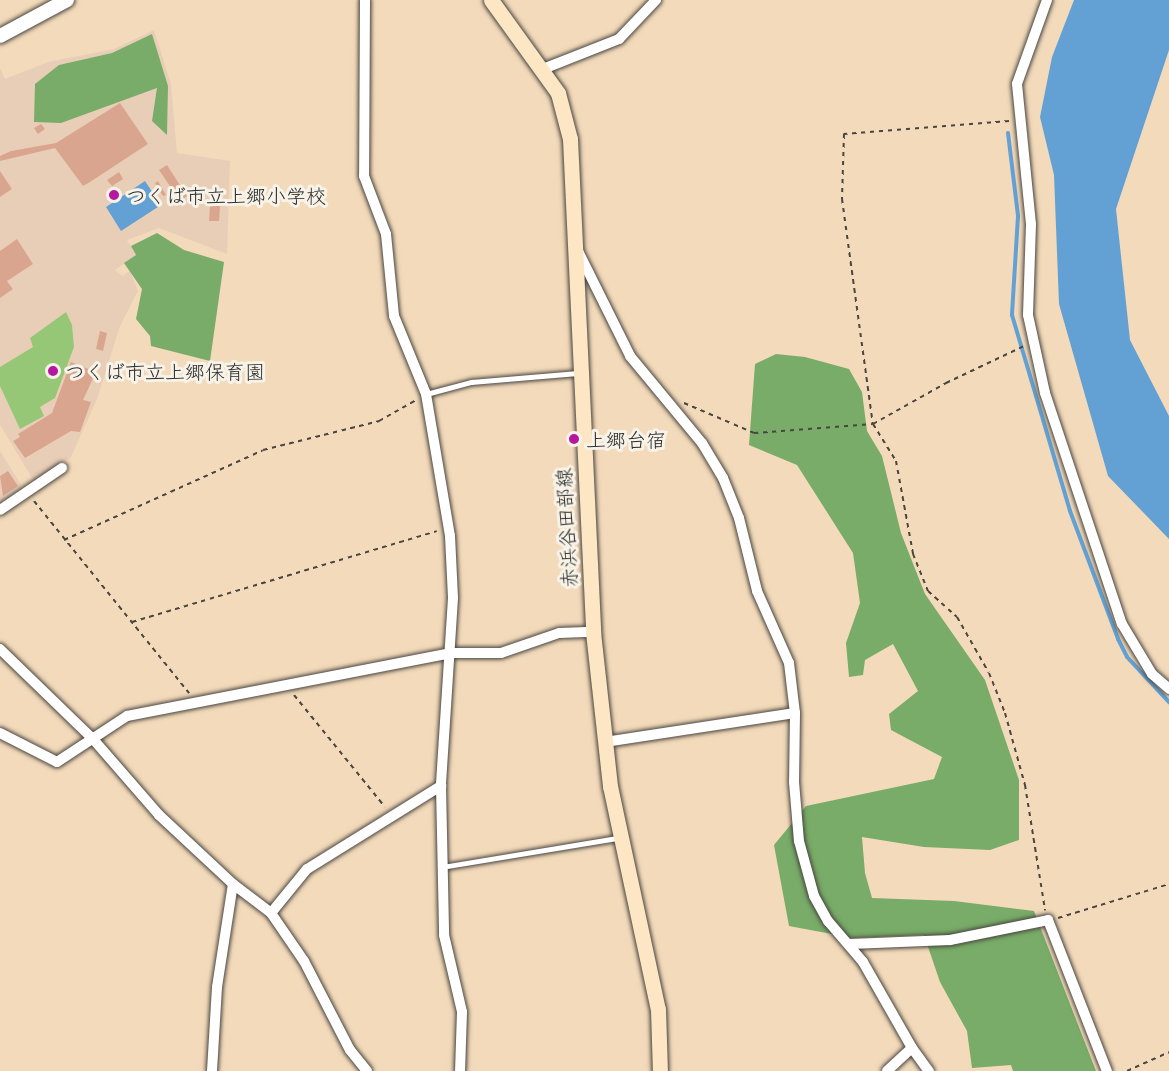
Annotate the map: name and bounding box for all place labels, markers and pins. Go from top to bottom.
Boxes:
place label: つくば市立上郷小学校 [126,183,326,207]
marker: つくば市立上郷小学校 [107,188,121,202]
place label: つくば市立上郷保育園 [65,359,265,383]
marker: つくば市立上郷保育園 [46,364,60,378]
place label: 上郷台宿 [586,427,666,451]
marker: 上郷台宿 [567,432,581,446]

